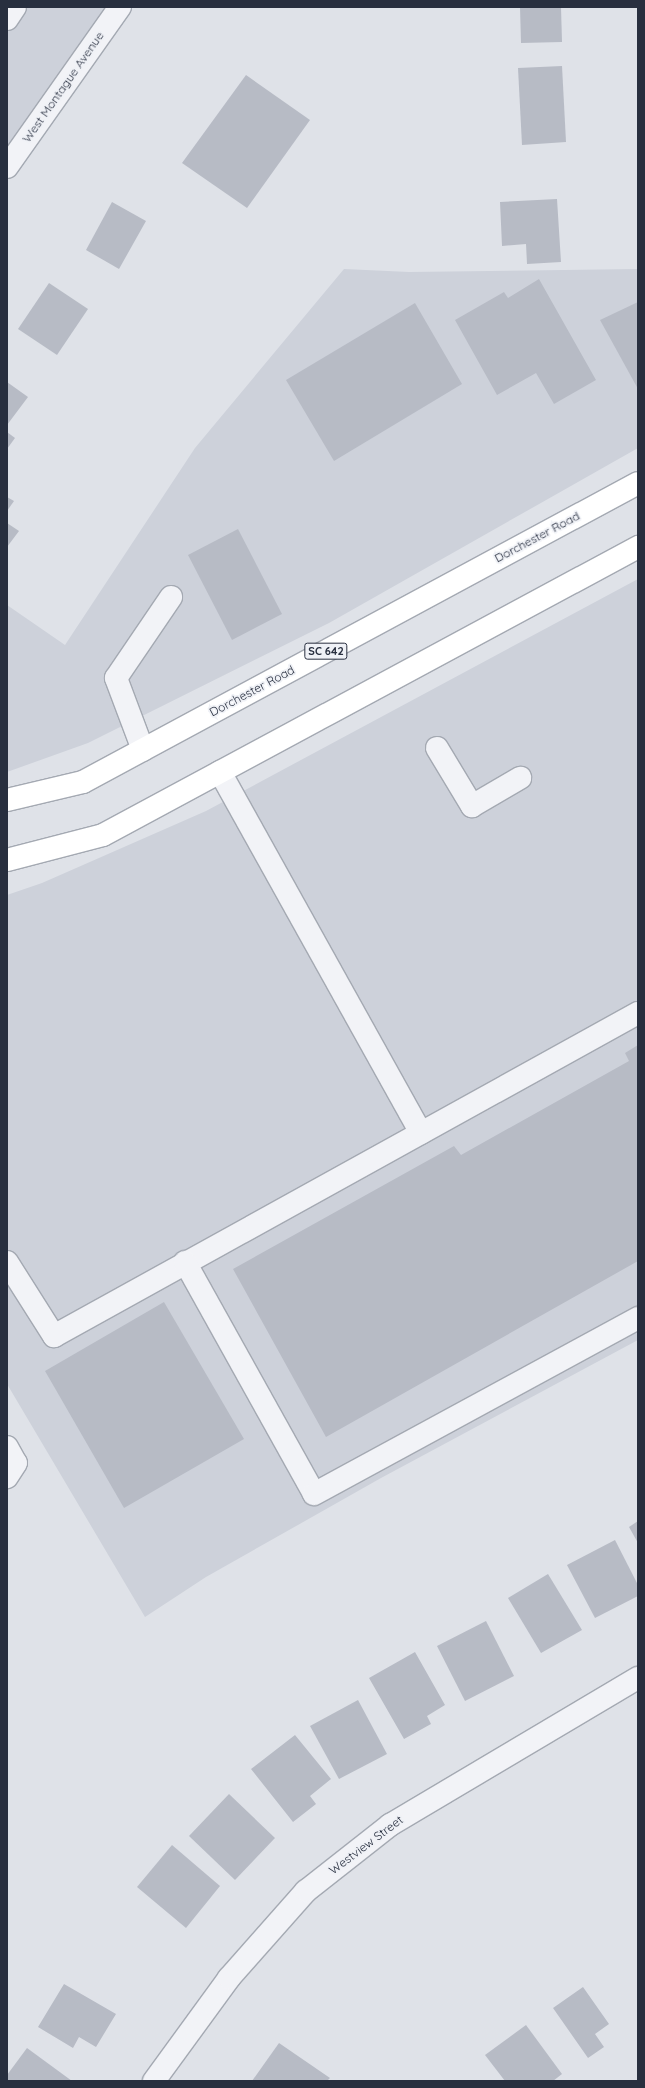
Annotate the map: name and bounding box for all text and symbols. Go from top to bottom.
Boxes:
street label: West Montague Avenue [19,29,107,145]
street label: Dorchester Road [492,509,582,565]
road number: SC 642 [304,642,348,660]
street label: Dorchester Road [207,663,297,719]
street label: Westview Street [326,1813,406,1877]

